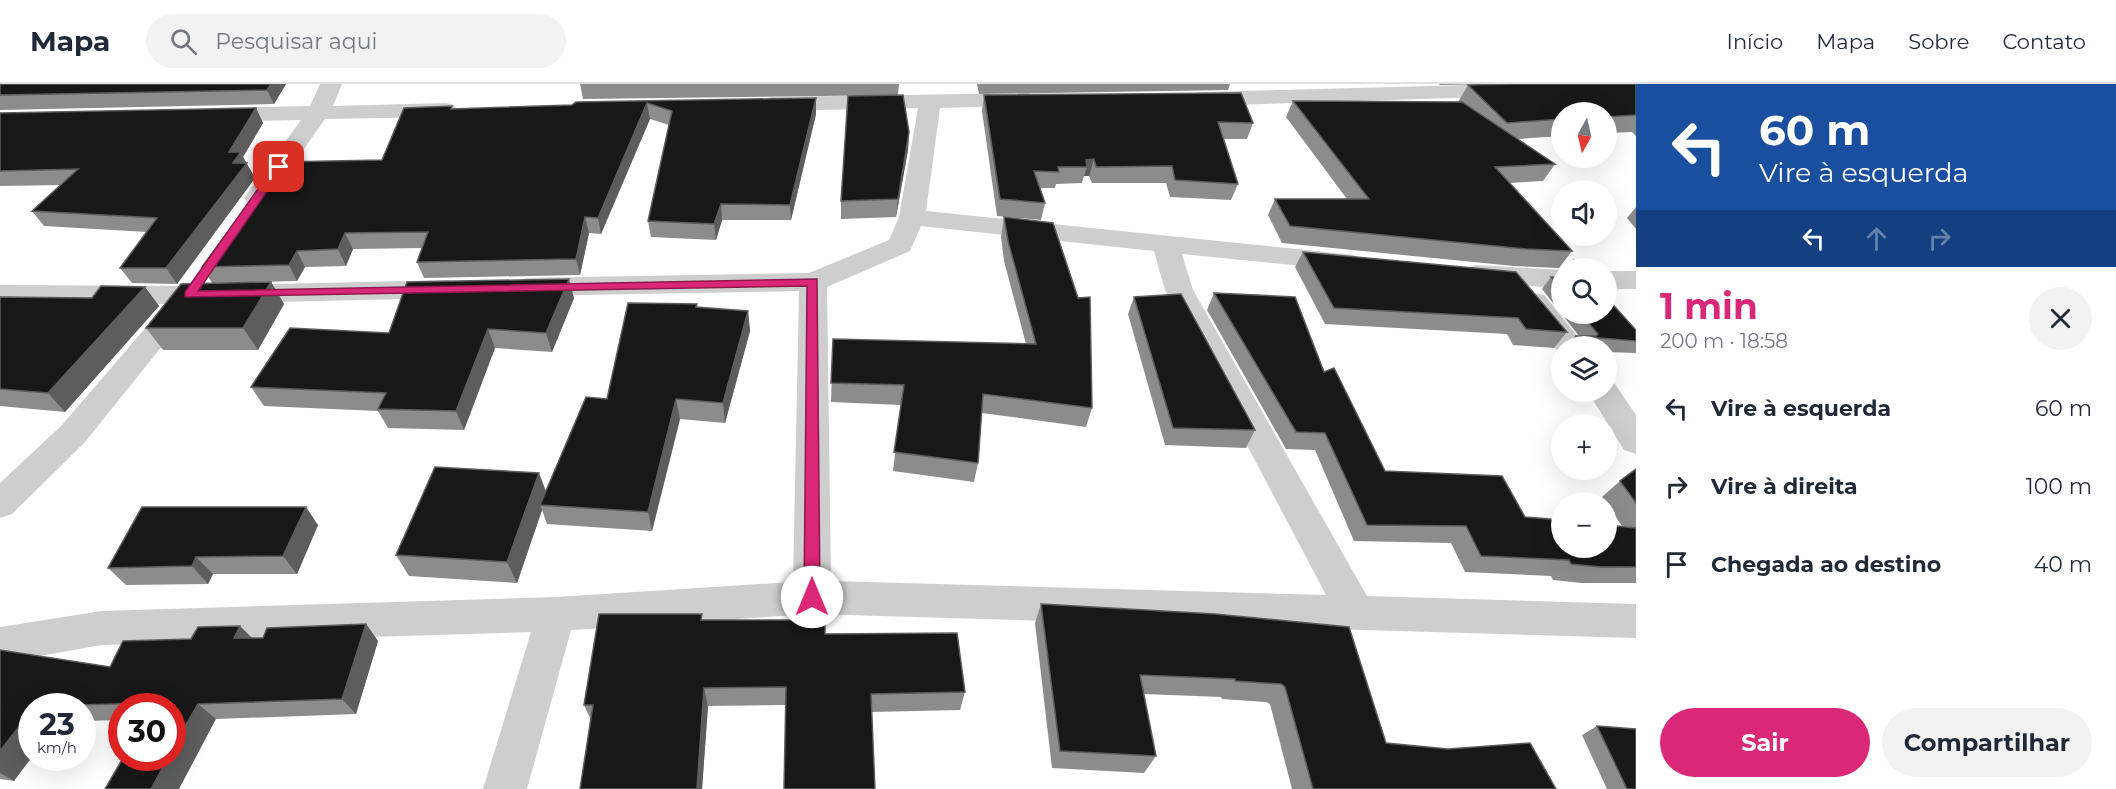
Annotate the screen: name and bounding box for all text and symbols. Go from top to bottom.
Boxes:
search box [146,14,566,68]
text: Mapa [30,24,110,58]
icon: search [167,25,200,58]
text: Pesquisar aqui [215,28,377,55]
text: Início [1727,29,1783,54]
text: Mapa [1816,29,1875,54]
text: Sobre [1908,29,1969,54]
text: Contato [2002,29,2086,54]
north arrow [1551,102,1617,168]
map controls [1551,102,1617,558]
text: 60 m [1759,104,1870,156]
icon: left [1660,108,1738,186]
pin [253,141,304,192]
icon: arrive [262,150,295,183]
text: Vire à esquerda [1759,156,1968,189]
button: sound [1551,180,1617,246]
icon: left [1797,222,1830,255]
icon: ahead [1860,222,1893,255]
icon: right [1923,222,1956,255]
button: search [1551,258,1617,324]
text: 1 min [1660,284,1758,328]
button: close [2029,287,2092,350]
text: 200 m · 18:58 [1660,329,1788,353]
button: layers [1551,336,1617,402]
icon: left [1660,392,1693,425]
text: Vire à esquerda [1711,395,1891,422]
text: 60 m [2035,395,2092,422]
button: + [1551,414,1617,480]
icon: right [1660,470,1693,503]
text: Vire à direita [1711,473,1858,500]
text: 100 m [2026,473,2092,500]
button: − [1551,492,1617,558]
icon: arrive [1660,548,1693,581]
text: Chegada ao destino [1711,551,1941,578]
text: 40 m [2034,551,2092,578]
position arrow [780,565,844,629]
speed limit sign: 30 [108,693,186,771]
text: 23 [39,706,75,743]
button: Sair [1660,708,1870,777]
button: Compartilhar [1882,708,2092,777]
text: km/h [37,738,77,757]

